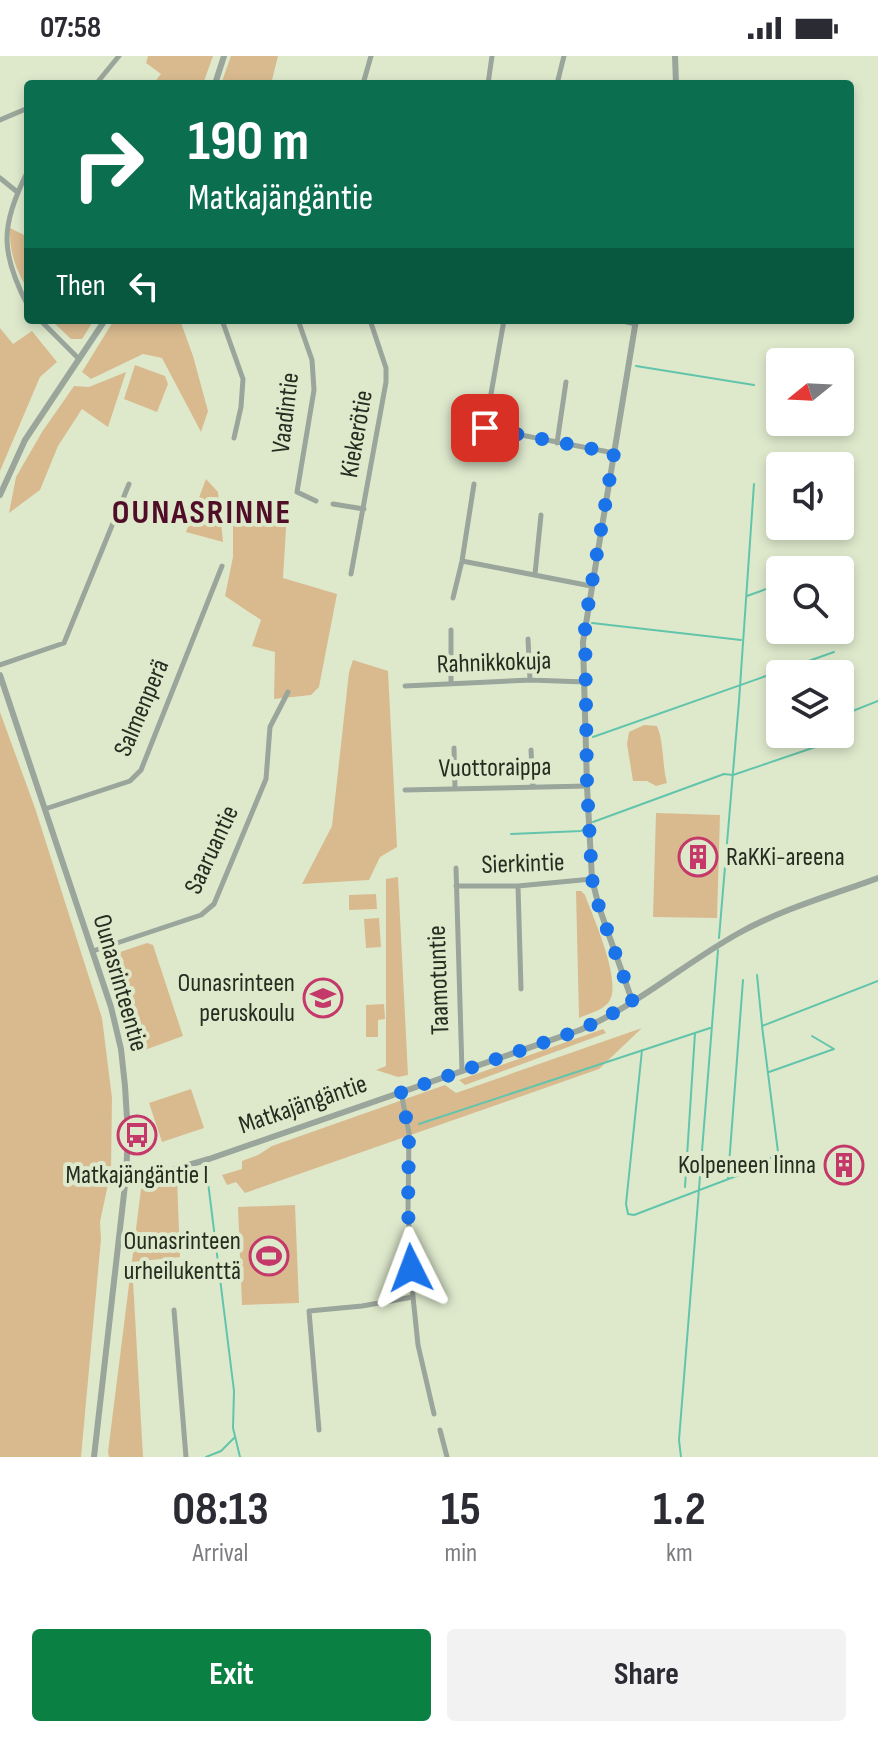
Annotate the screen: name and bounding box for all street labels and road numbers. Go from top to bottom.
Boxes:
street label: Vaadintie [266,371,306,455]
street label: Kiekerötie [334,388,380,480]
street label: Rahnikkokuja [436,646,552,680]
street label: Salmenperä [108,655,176,761]
street label: Vuottoraippa [438,752,552,784]
street label: Saaruantie [178,801,246,899]
street label: Sierkintie [481,847,565,881]
street label: Ounasrinteentie [86,911,154,1055]
street label: Taamotuntie [422,925,456,1035]
street label: Matkajängäntie [235,1069,371,1141]

